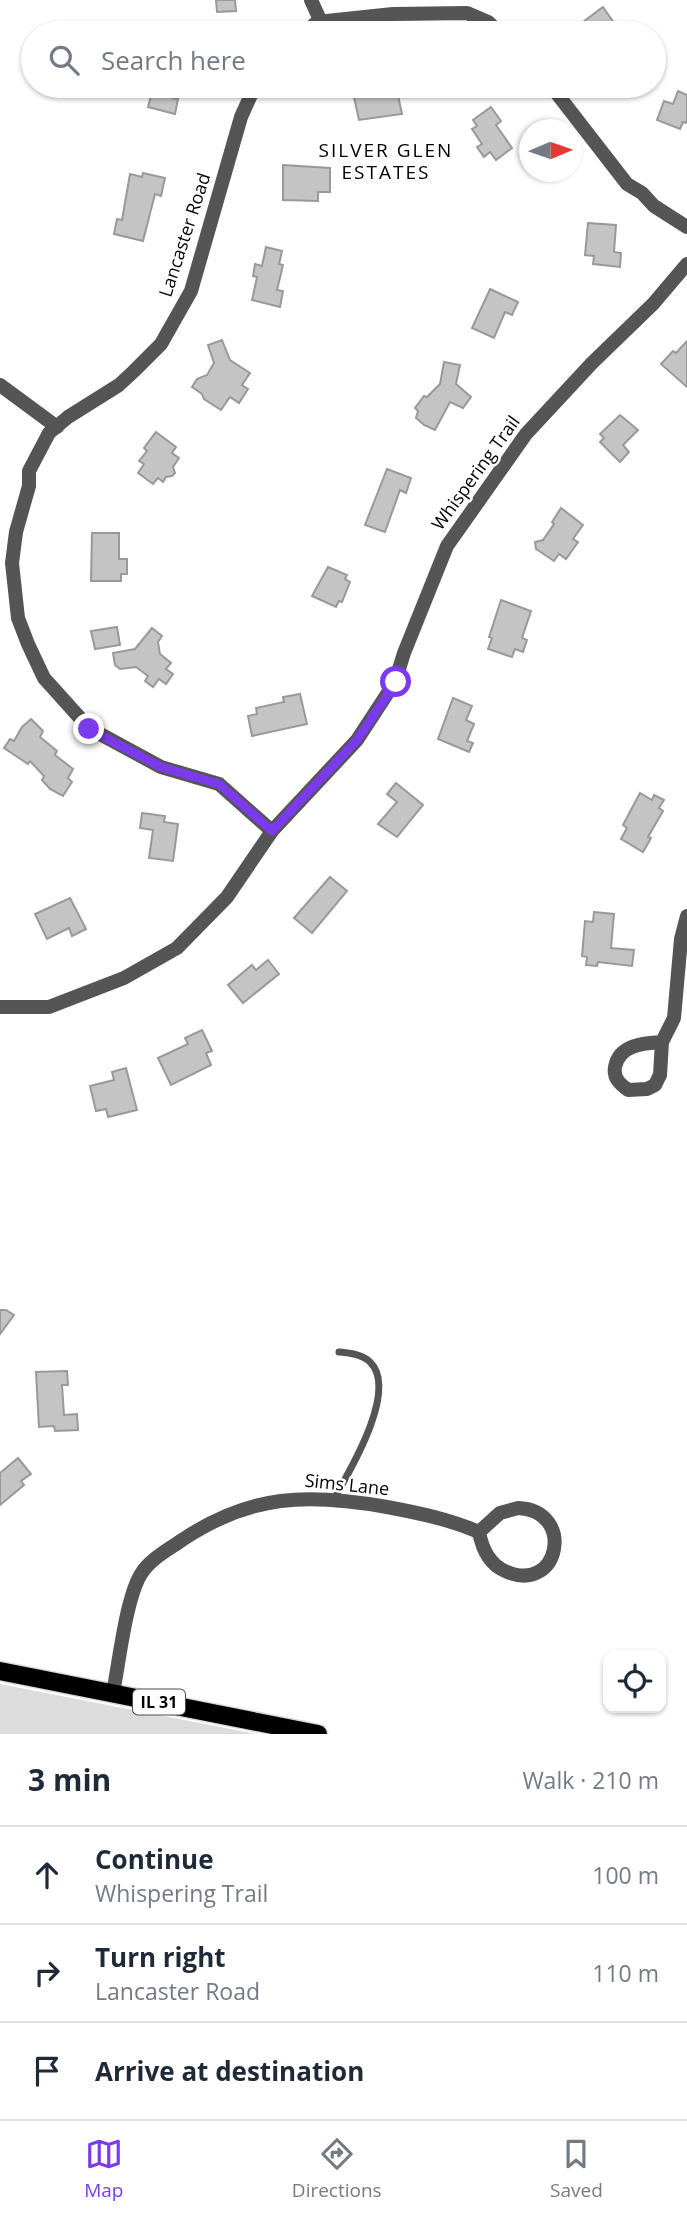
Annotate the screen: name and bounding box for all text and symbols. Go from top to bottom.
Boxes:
search box [21,21,666,98]
icon: search [45,41,83,79]
text: Search here [101,42,246,78]
north arrow [519,119,582,182]
district label: SILVER GLEN ESTATES [319,137,453,185]
street label: Lancaster Road [153,170,215,300]
street label: Whispering Trail [426,410,525,534]
route start [380,666,411,697]
route end [73,713,104,744]
street label: Sims Lane [304,1468,391,1500]
map controls [603,1650,666,1713]
button: locate [603,1650,666,1713]
road number: IL 31 [133,1690,185,1714]
text: 3 min [28,1759,111,1800]
text: Walk · 210 m [522,1764,659,1796]
text: Continue [95,1841,214,1877]
icon: ahead [28,1856,66,1894]
text: 100 m [592,1859,659,1891]
text: Whispering Trail [95,1877,268,1909]
text: Turn right [95,1939,226,1975]
icon: right [28,1954,66,1992]
text: 110 m [592,1957,659,1989]
text: Lancaster Road [95,1975,260,2007]
icon: arrive [28,2052,66,2090]
text: Arrive at destination [95,2053,364,2089]
tab: Map [84,2135,123,2203]
tab: Directions [292,2135,382,2203]
tab: Saved [550,2135,603,2203]

